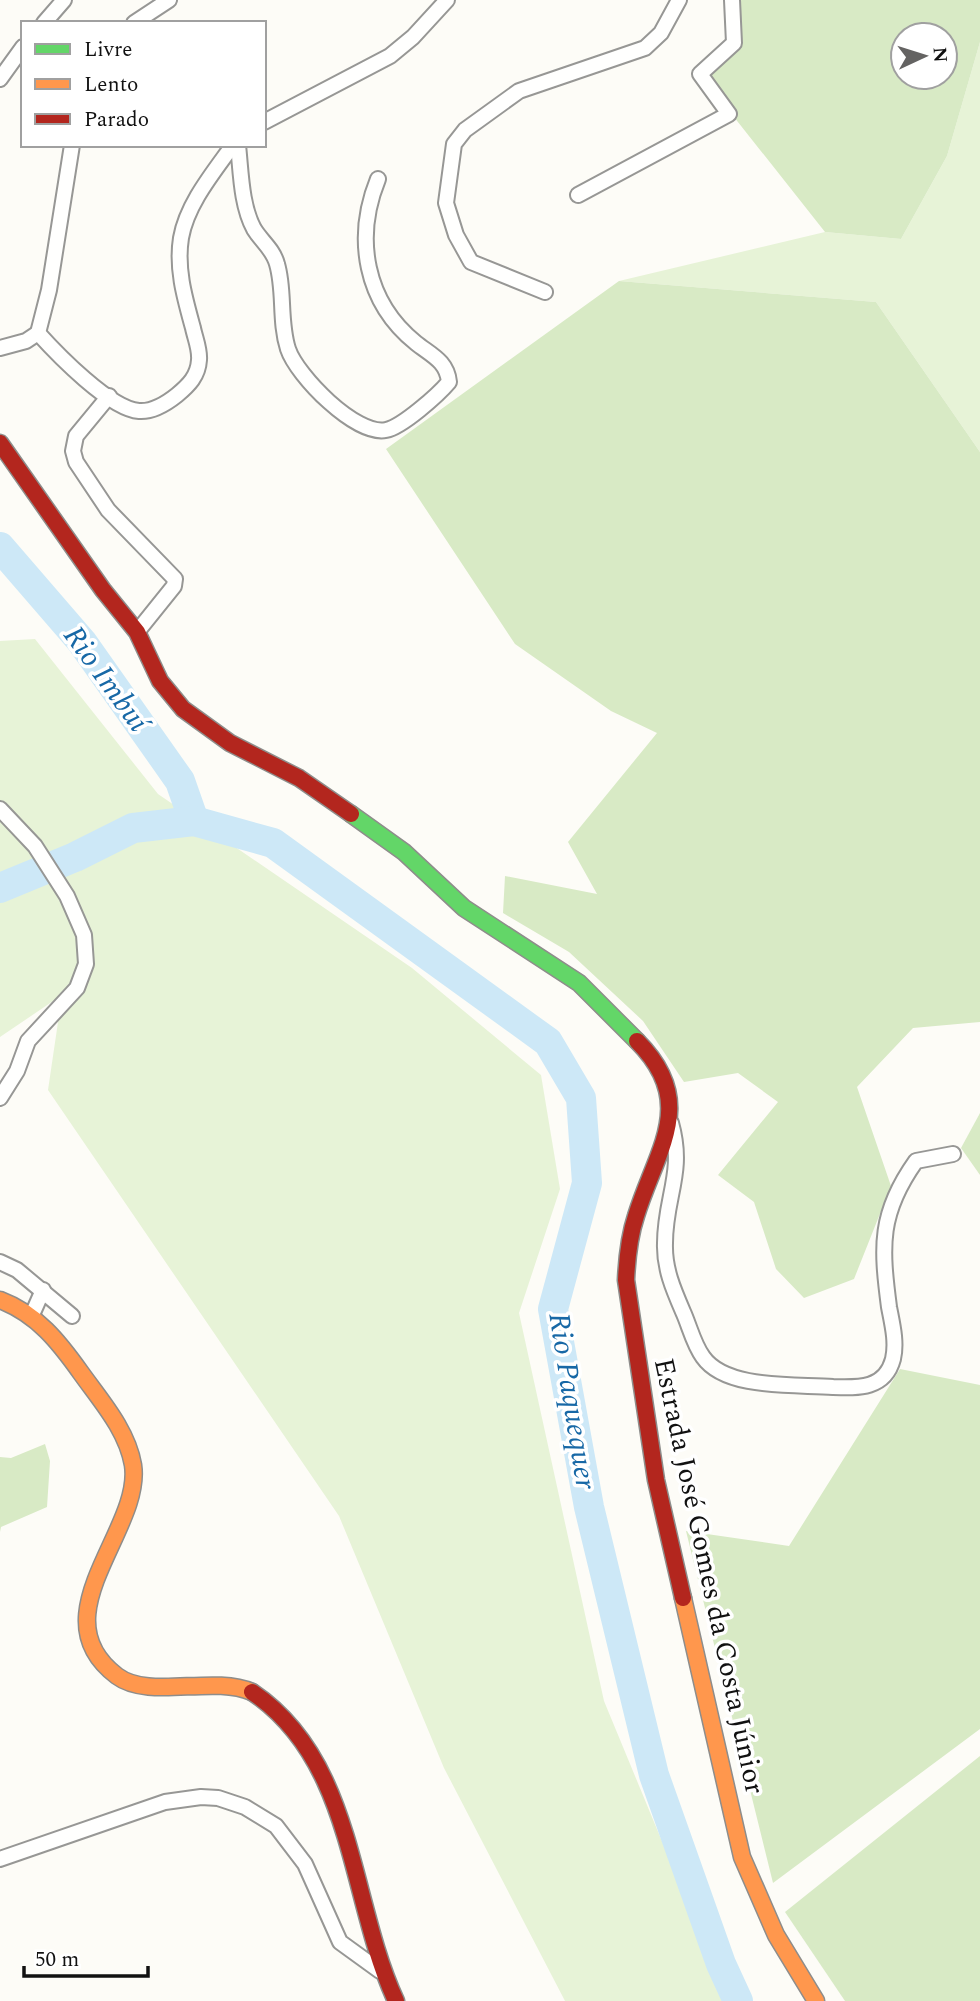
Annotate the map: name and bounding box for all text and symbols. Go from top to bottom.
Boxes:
legend [21,21,266,147]
north arrow [889,21,959,91]
text: Livre [84,34,132,66]
text: N [924,46,954,64]
text: Lento [84,69,138,101]
text: Parado [84,104,149,136]
water label: Rio Imbuí [51,616,163,745]
water label: Rio Paquequer [535,1309,609,1493]
street label: Estrada José Gomes da Costa Júnior [642,1354,776,1798]
scale bar [24,1934,149,1978]
text: 50 m [35,1944,79,1976]

